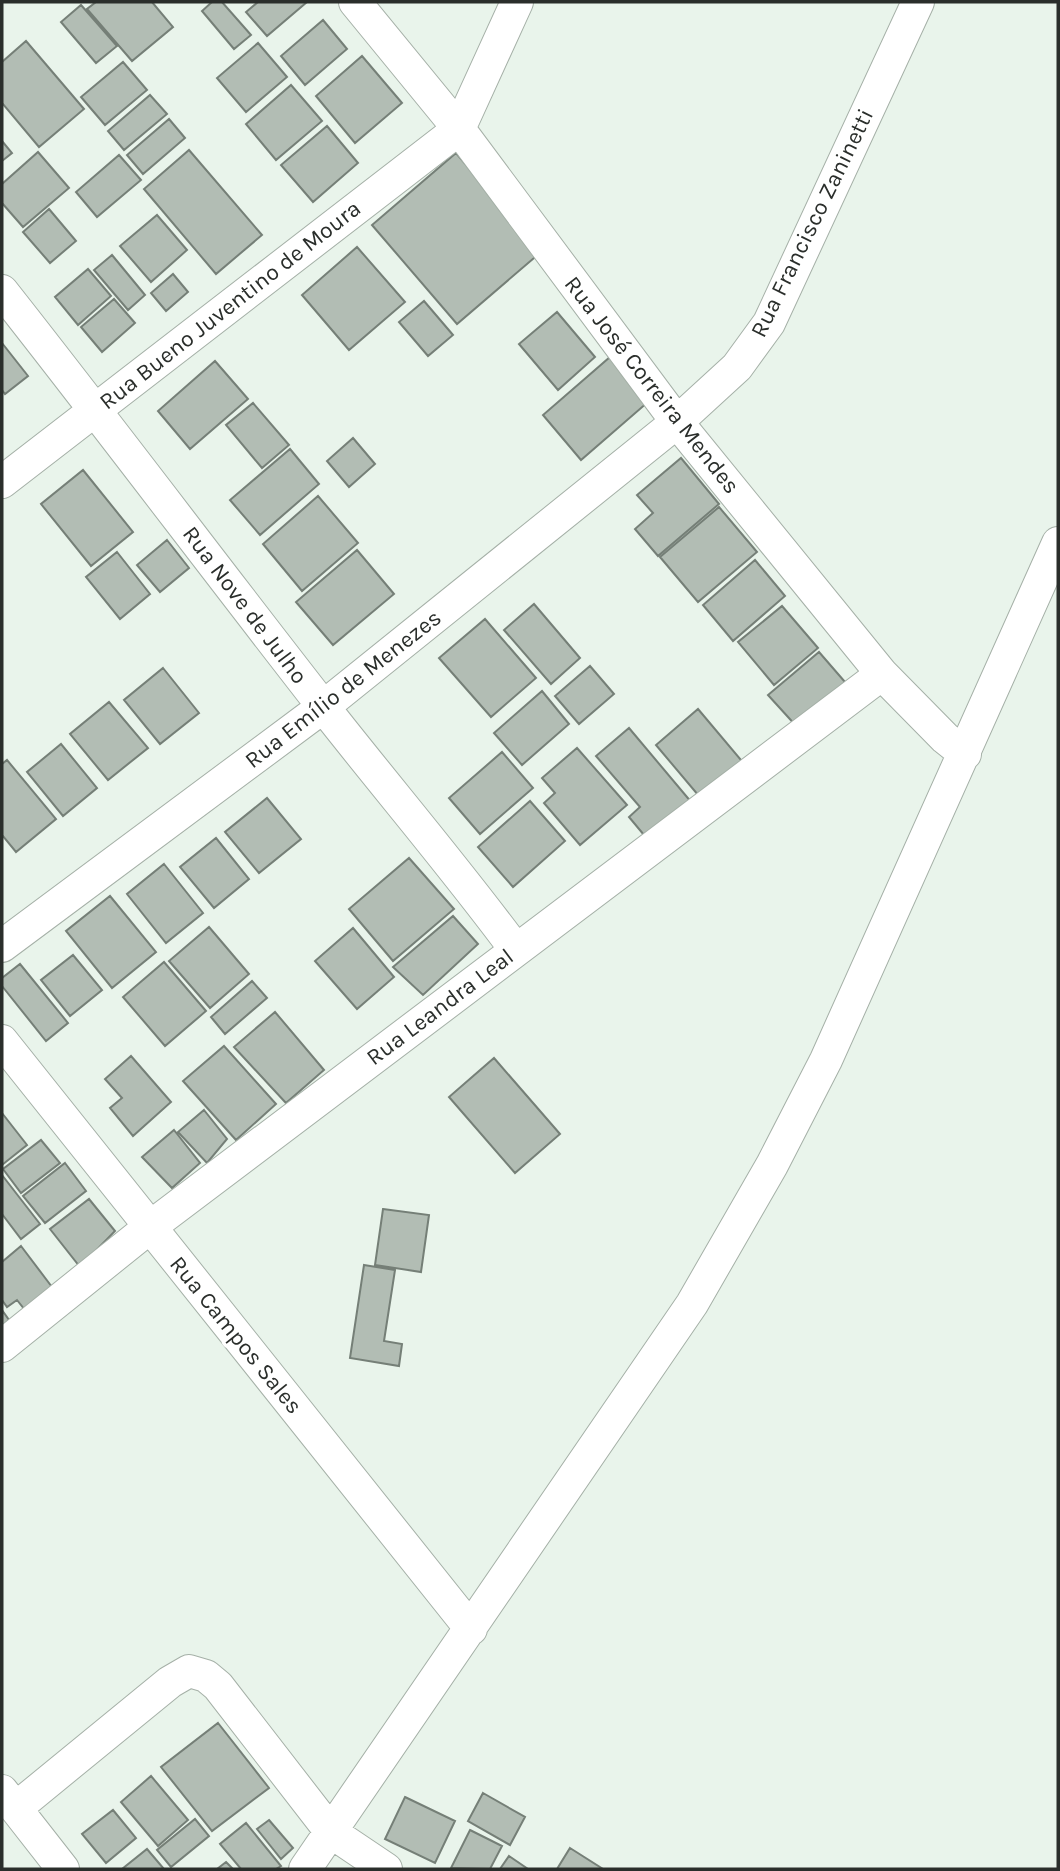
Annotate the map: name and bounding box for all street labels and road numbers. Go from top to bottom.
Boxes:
street label: Rua Francisco Zaninetti [745,104,879,342]
street label: Rua Bueno Juventino de Moura [94,195,366,415]
street label: Rua José Correira Mendes [559,271,745,499]
street label: Rua Nove de Julho [177,521,313,689]
street label: Rua Emílio de Menezes [240,604,446,774]
street label: Rua Leandra Leal [361,943,519,1071]
street label: Rua Campos Sales [164,1251,308,1419]

